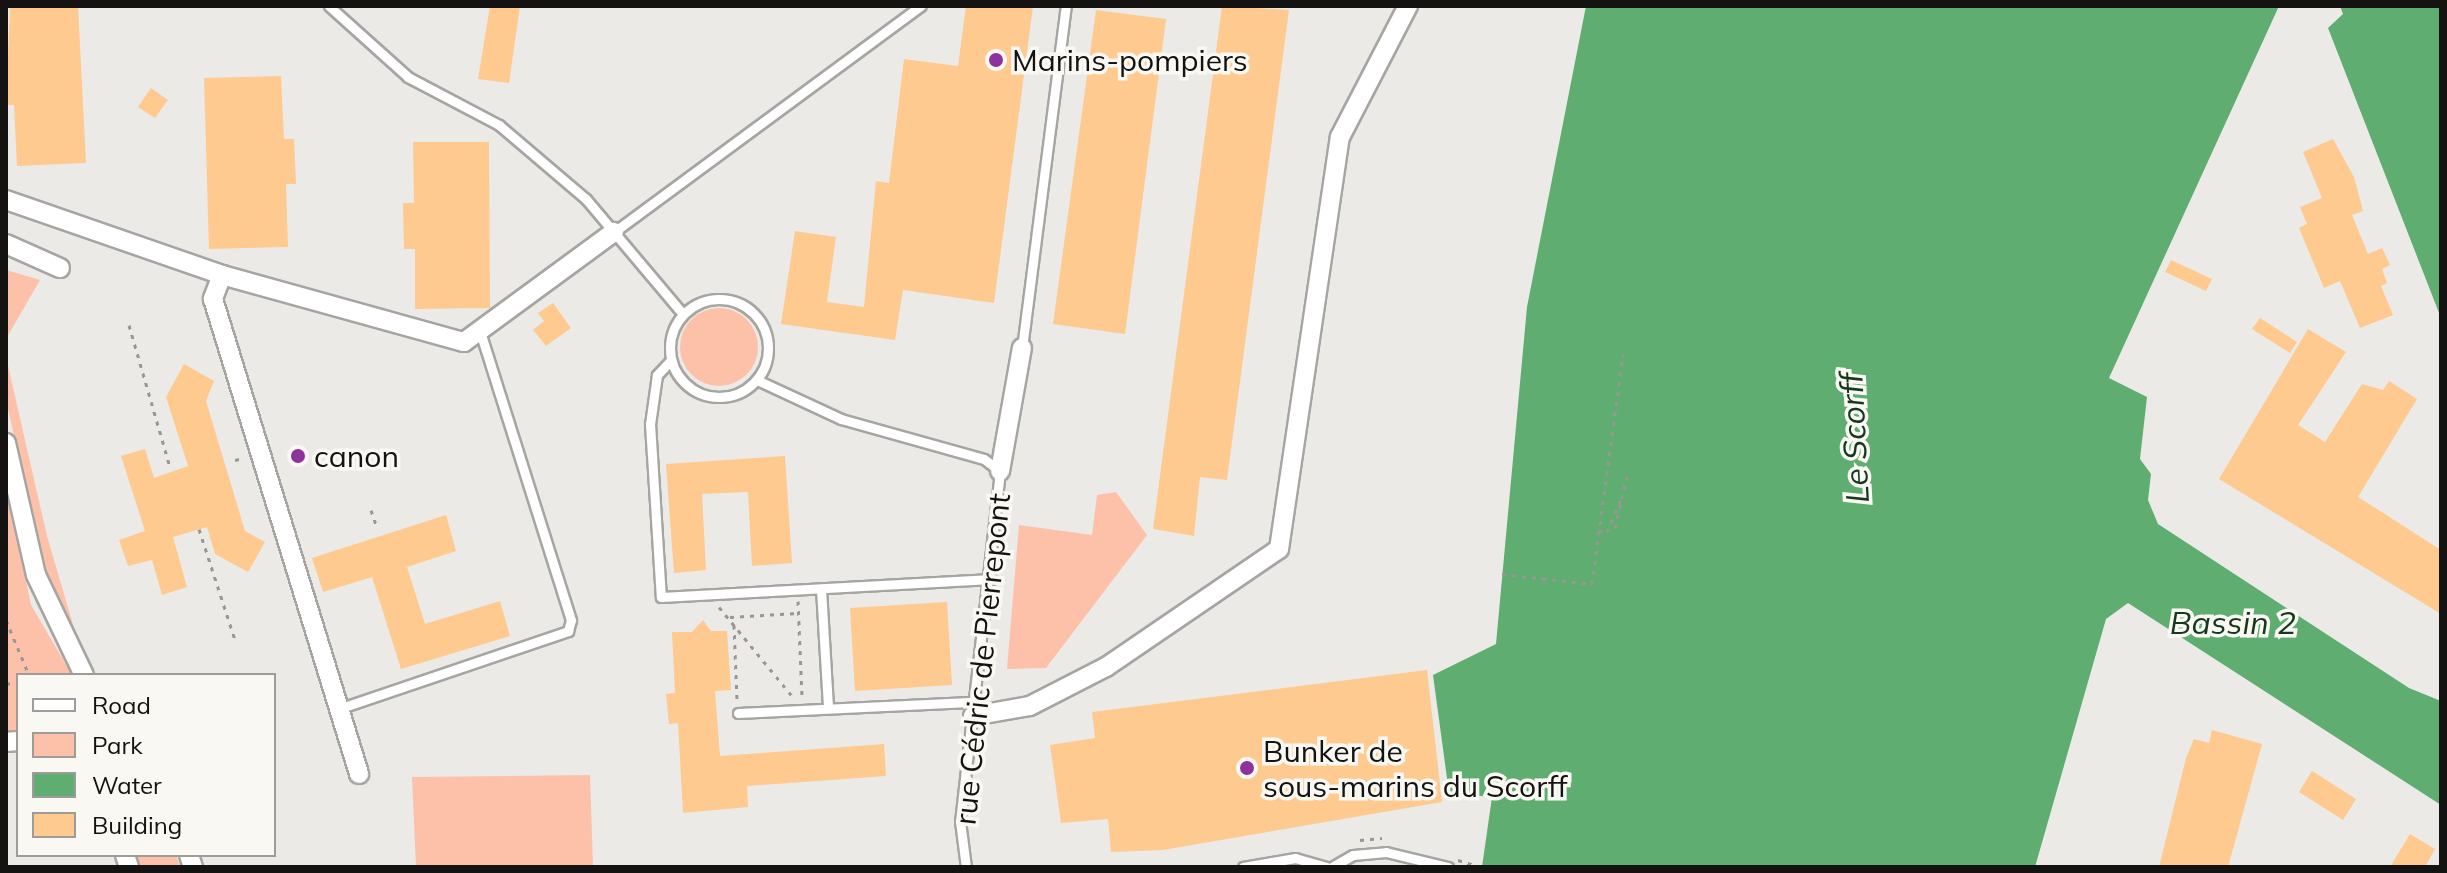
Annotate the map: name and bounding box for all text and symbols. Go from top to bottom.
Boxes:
place label: Marins-pompiers [1012,42,1248,78]
marker: Marins-pompiers [987,51,1005,69]
water label: Le Scorff [1831,372,1877,504]
place label: canon [314,438,399,474]
marker: canon [289,447,307,465]
street label: rue Cédric de Pierrepont [947,491,1017,827]
water label: Bassin 2 [2170,603,2296,641]
legend [16,673,276,857]
text: Road [92,690,151,720]
text: Park [92,730,143,760]
place label: Bunker de sous-marins du Scorff [1263,733,1568,804]
marker: Bunker de sous-marins du Scorff [1238,759,1256,777]
text: Water [92,770,162,800]
text: Building [92,810,182,840]

